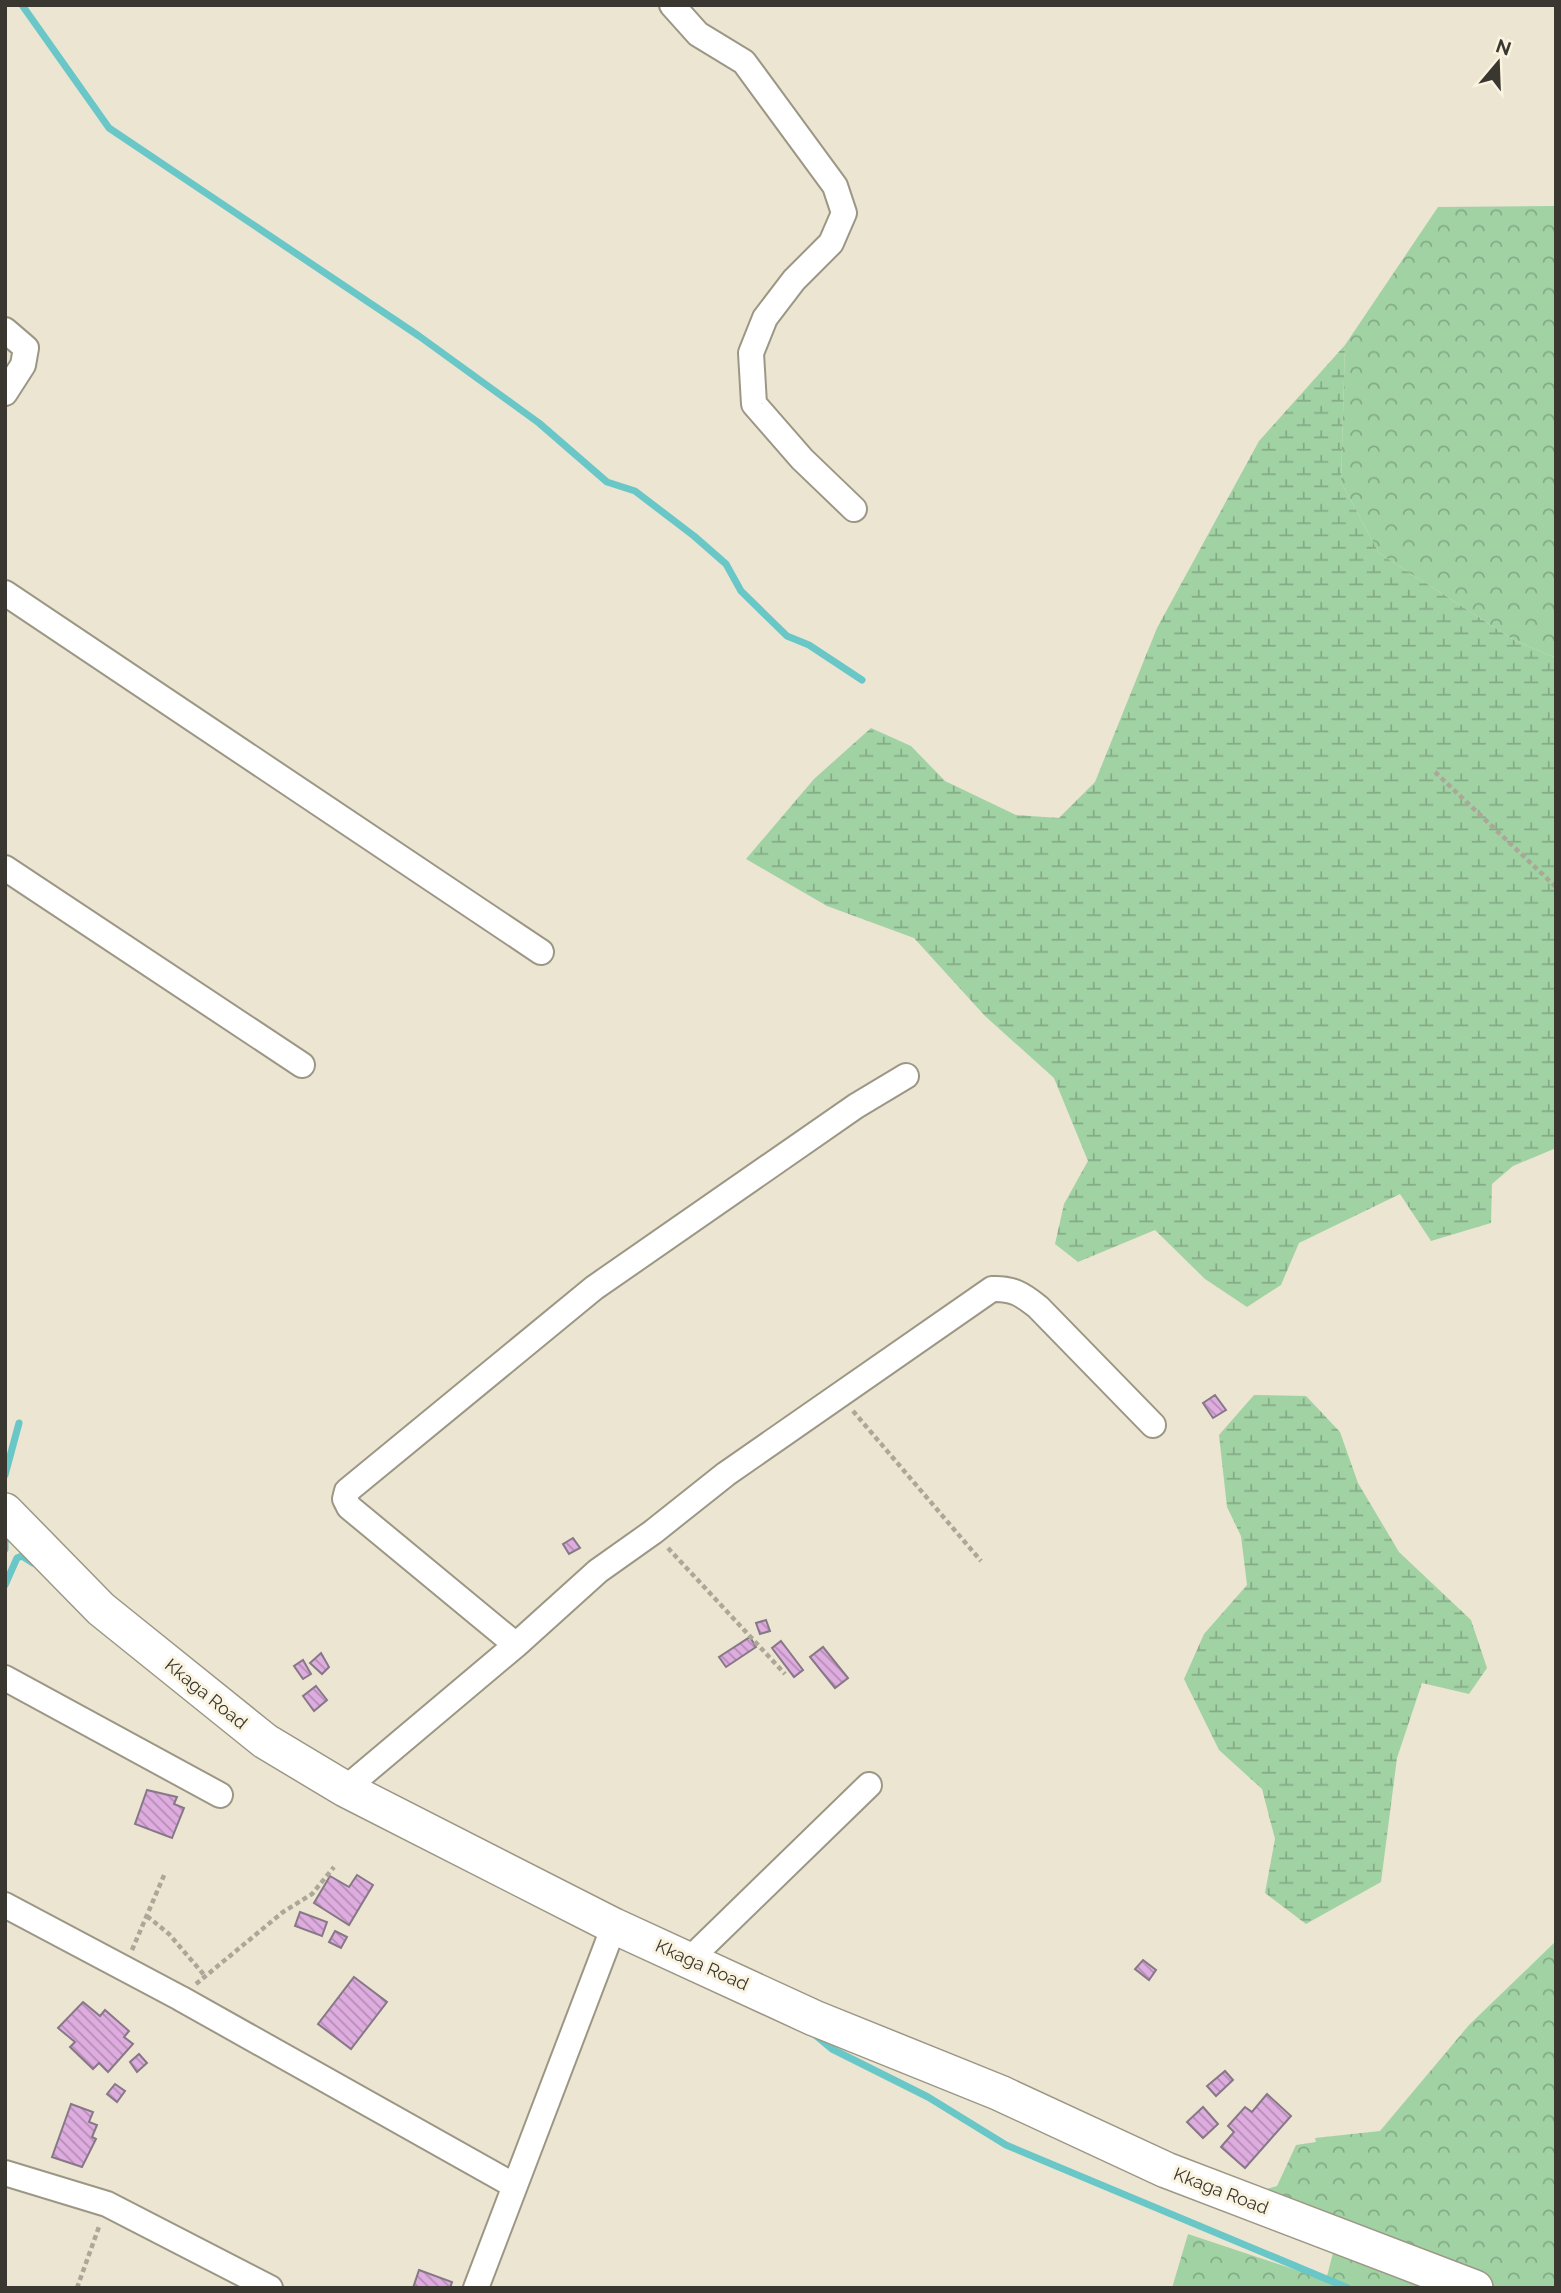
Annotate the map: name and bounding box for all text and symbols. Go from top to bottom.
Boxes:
north arrow [1463,28,1533,98]
text: N [1493,34,1514,60]
street label: Kkaga Road [161,1654,252,1733]
street label: Kkaga Road [652,1935,752,1994]
street label: Kkaga Road [1171,2163,1271,2218]

